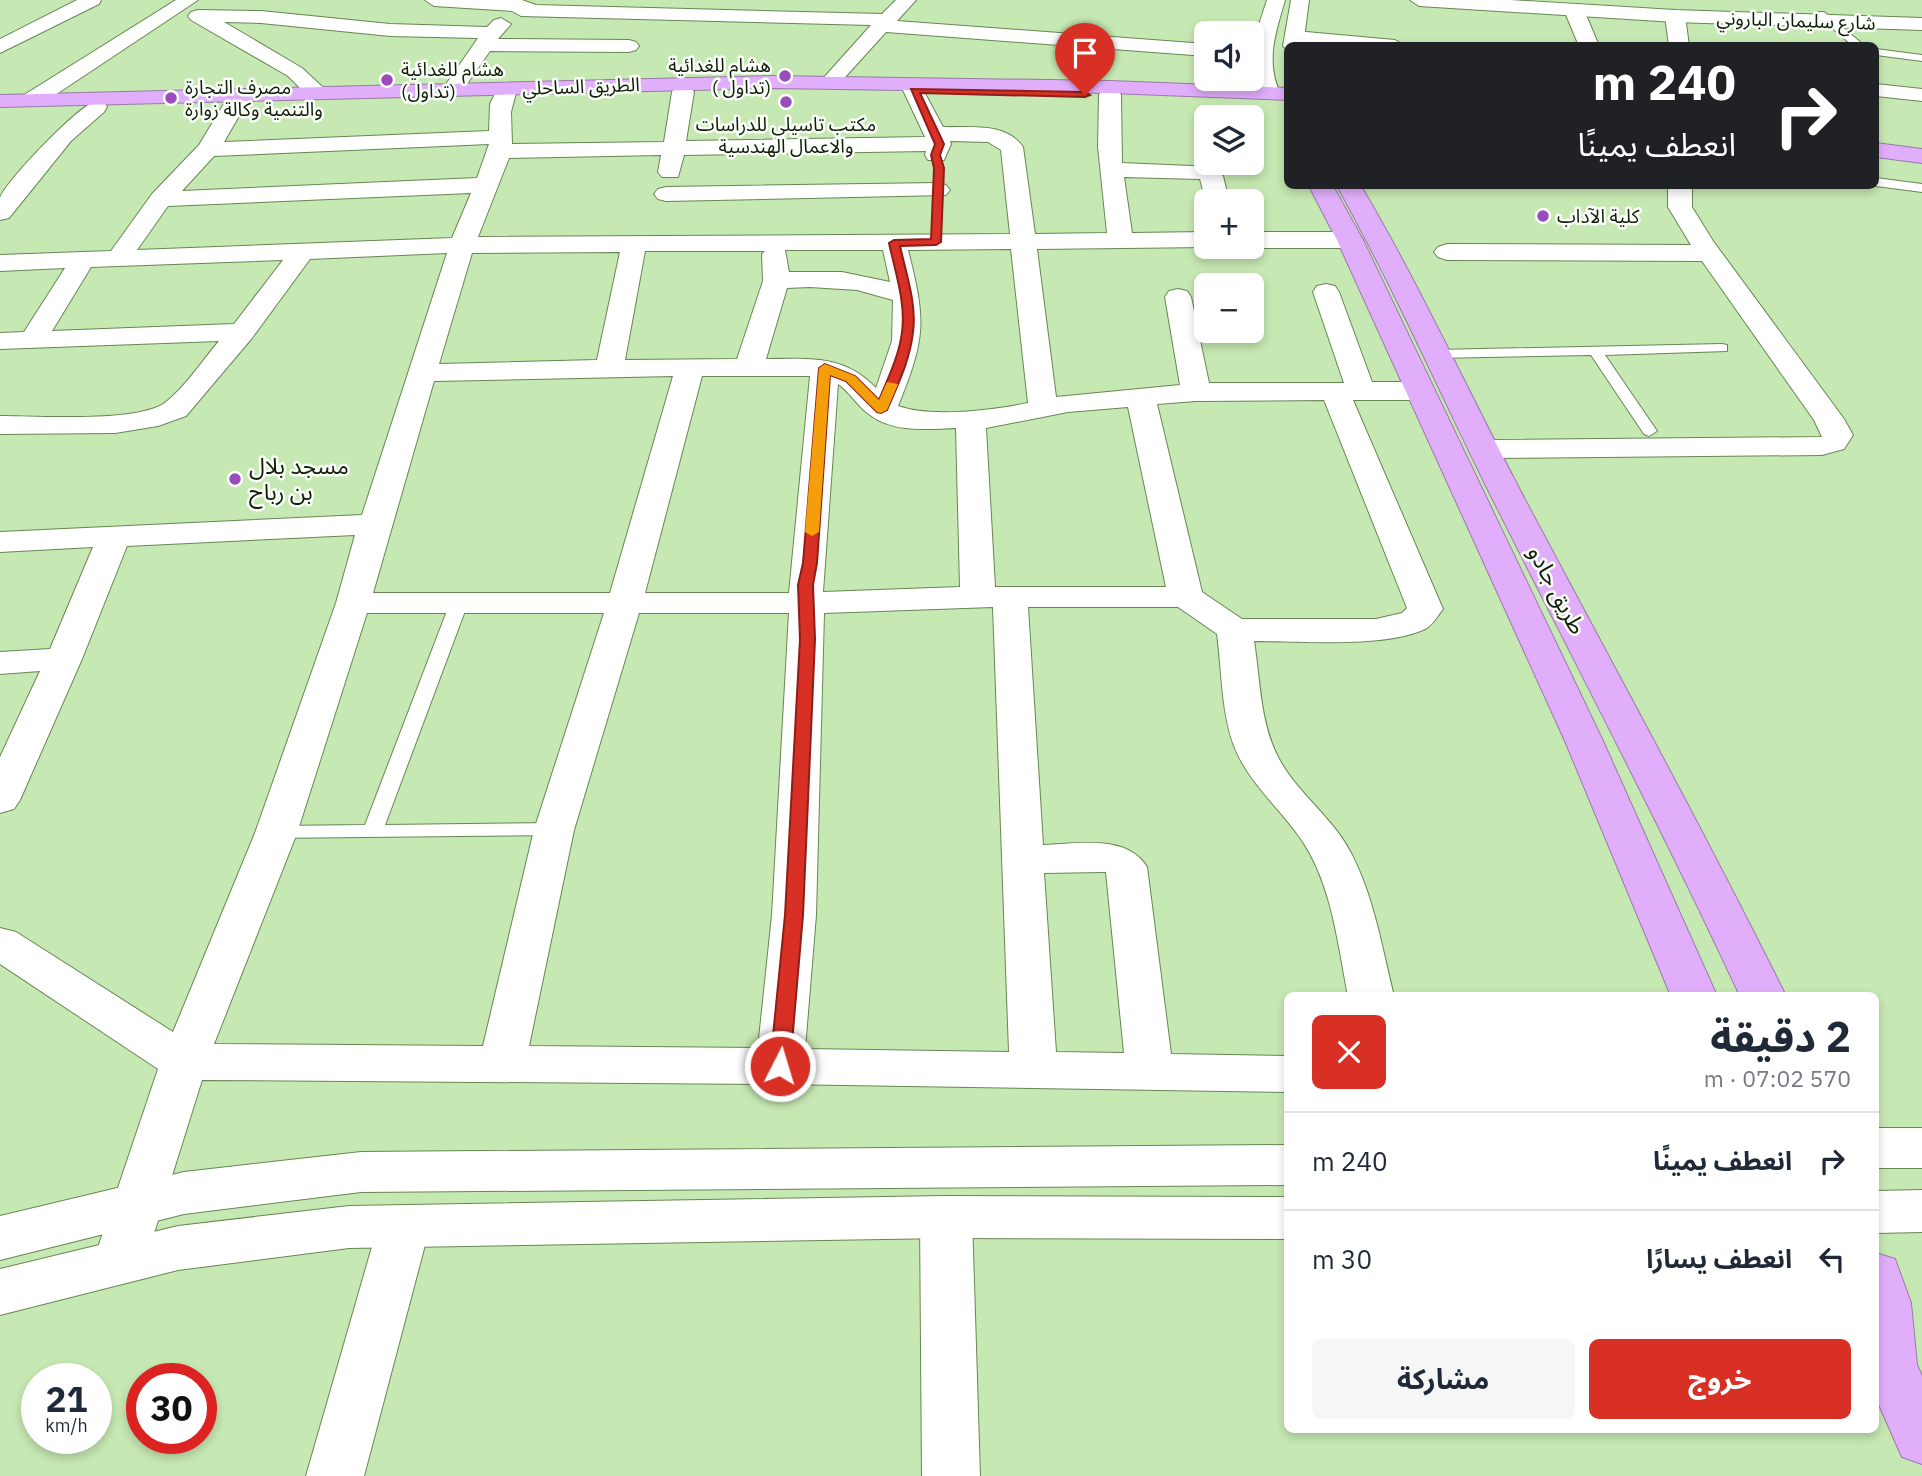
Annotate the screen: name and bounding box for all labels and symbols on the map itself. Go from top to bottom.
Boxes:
street label: شارع سليمان الباروني [1716,5,1876,38]
pin [1055,23,1115,95]
place label: هشام للغدائية ( تداول) [668,53,771,99]
place label: هشام للغدائية (تداول) [401,57,504,103]
marker: هشام للغدائية ( تداول) [777,68,793,84]
marker: هشام للغدائية (تداول) [379,72,395,88]
street label: الطريق الساحلي [522,72,640,103]
place label: مصرف التجارة والتنمية وكالة زوارة [185,75,323,121]
marker: مصرف التجارة والتنمية وكالة زوارة [163,90,179,106]
marker: مكتب تاسيلي للدراسات والاعمال الهندسية [778,94,794,110]
place label: مكتب تاسيلي للدراسات والاعمال الهندسية [696,112,876,158]
place label: كلية الآداب [1557,204,1641,228]
marker: كلية الآداب [1535,208,1551,224]
place label: مسجد بلال بن رباح [249,450,349,509]
marker: مسجد بلال بن رباح [227,471,243,487]
street label: طريق جادو [1522,540,1594,639]
position arrow [743,1029,817,1103]
speed limit sign: 30 [126,1363,217,1454]

